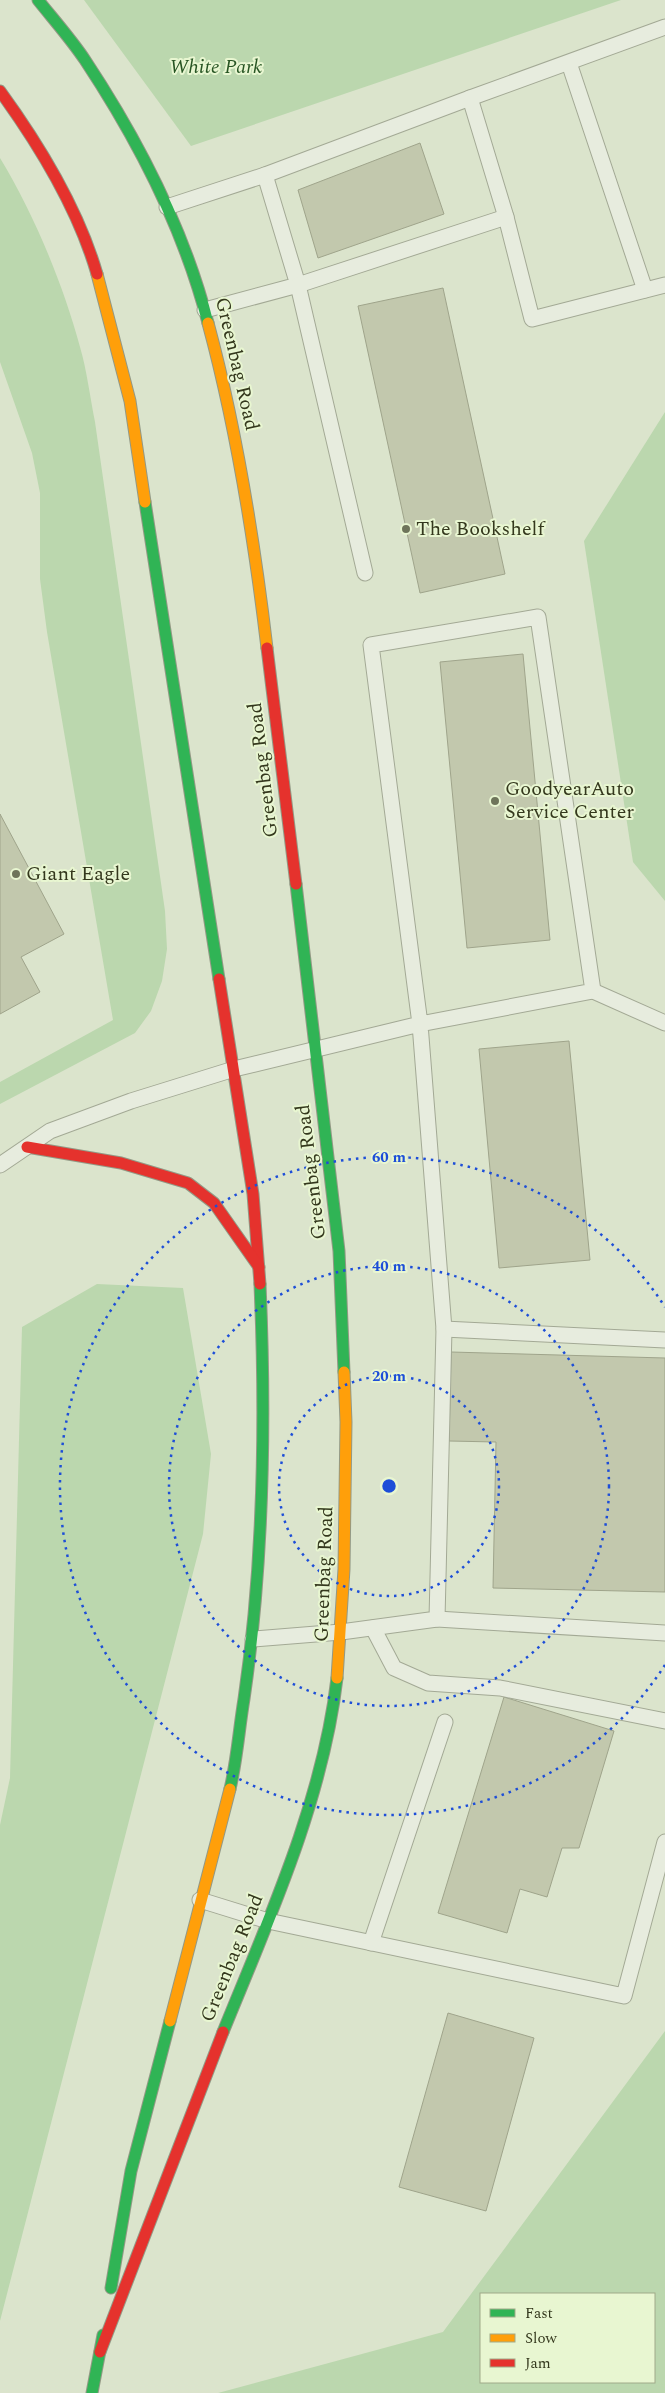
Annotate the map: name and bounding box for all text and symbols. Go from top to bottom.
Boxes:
park label: White Park [170,52,263,82]
street label: Greenbag Road [207,294,267,434]
place label: The Bookshelf [416,514,546,544]
marker: The Bookshelf [400,523,412,535]
street label: Greenbag Road [240,701,286,839]
place label: GoodyearAuto Service Center [505,774,634,827]
marker: GoodyearAuto Service Center [489,795,501,807]
place label: Giant Eagle [26,859,130,889]
marker: Giant Eagle [10,868,22,880]
street label: Greenbag Road [288,1103,334,1241]
text: 60 m [372,1146,407,1169]
text: 40 m [372,1255,407,1278]
text: 20 m [372,1365,407,1388]
centre of rings [380,1477,398,1495]
street label: Greenbag Road [307,1505,341,1643]
street label: Greenbag Road [193,1889,271,2027]
legend [480,2293,655,2383]
text: Fast [525,2302,553,2325]
text: Slow [525,2327,557,2350]
text: Jam [525,2352,551,2375]

